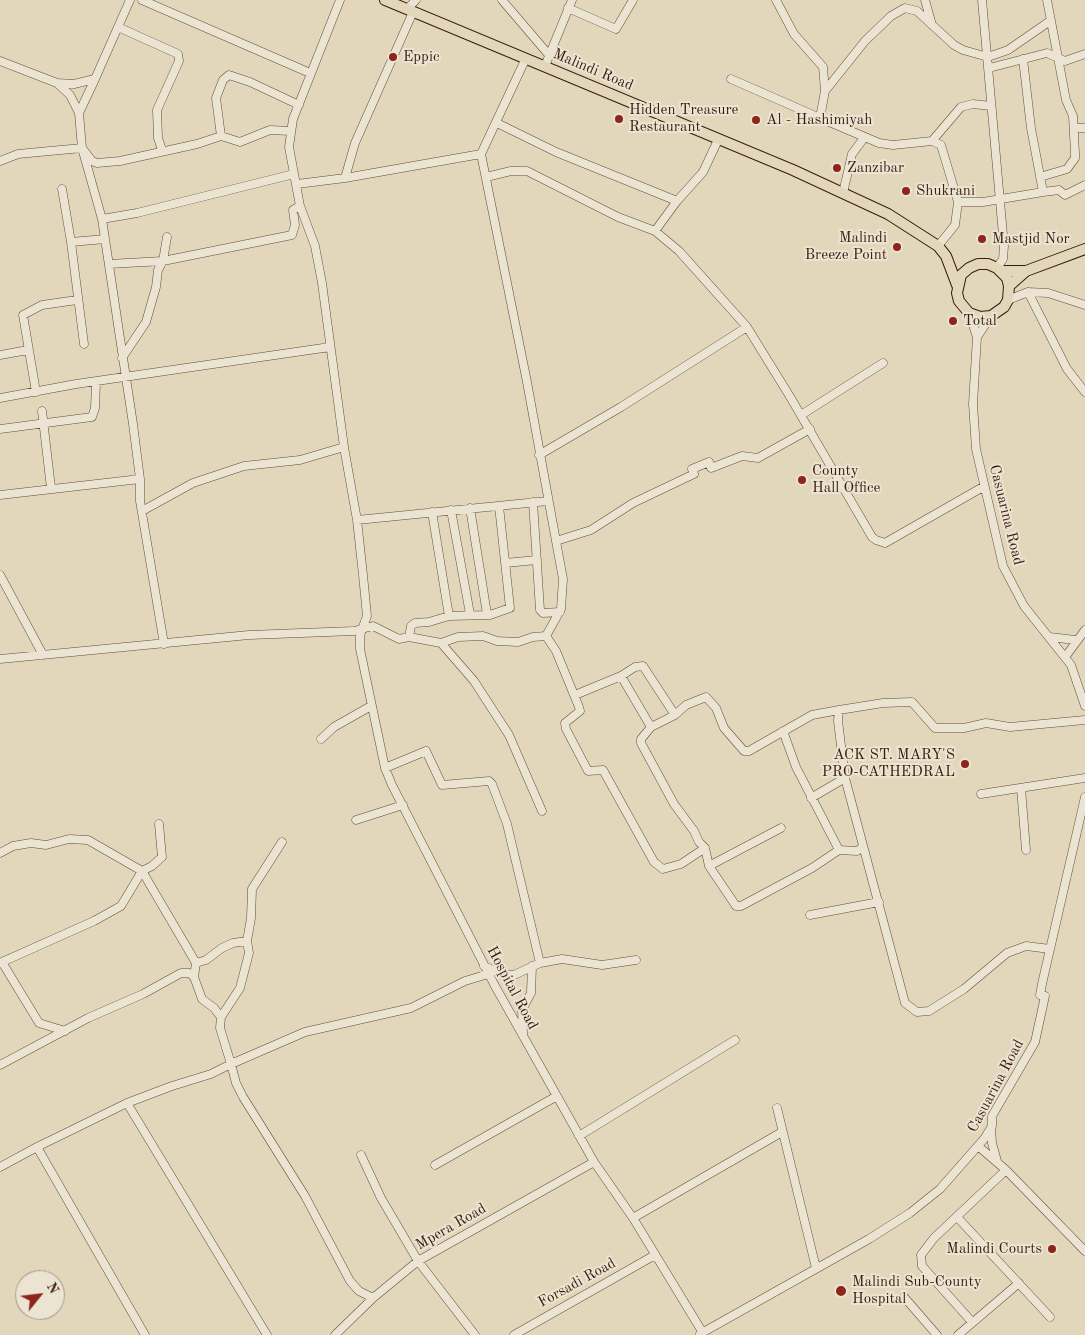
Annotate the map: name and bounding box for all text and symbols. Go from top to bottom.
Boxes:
street label: Malindi Road [550,45,636,95]
place label: Eppic [403,48,439,66]
marker: Eppic [387,51,399,63]
place label: Hidden Treasure Restaurant [629,101,738,136]
place label: Al - Hashimiyah [766,111,872,129]
marker: Hidden Treasure Restaurant [613,113,625,125]
marker: Al - Hashimiyah [750,114,762,126]
place label: Zanzibar [847,159,904,177]
marker: Zanzibar [831,162,843,174]
place label: Shukrani [916,182,975,200]
marker: Shukrani [900,185,912,197]
place label: Malindi Breeze Point [805,229,887,264]
place label: Mastjid Nor [992,230,1070,248]
marker: Mastjid Nor [976,233,988,245]
marker: Malindi Breeze Point [891,241,903,253]
place label: Total [963,312,997,330]
marker: Total [947,315,959,327]
place label: County Hall Office [812,462,880,497]
street label: Casuarina Road [985,463,1027,567]
marker: County Hall Office [796,474,808,486]
place label: ACK ST. MARY'S PRO-CATHEDRAL [822,746,955,781]
marker: ACK ST. MARY'S PRO-CATHEDRAL [959,758,971,770]
street label: Hospital Road [482,943,542,1033]
street label: Casuarina Road [964,1036,1028,1136]
street label: Mpera Road [413,1200,489,1254]
place label: Malindi Courts [946,1240,1042,1258]
marker: Malindi Courts [1046,1243,1058,1255]
street label: Forsadi Road [535,1254,619,1312]
north arrow [15,1270,65,1320]
place label: Malindi Sub-County Hospital [852,1273,982,1308]
text: N [44,1280,61,1296]
marker: Malindi Sub-County Hospital [834,1284,848,1298]

